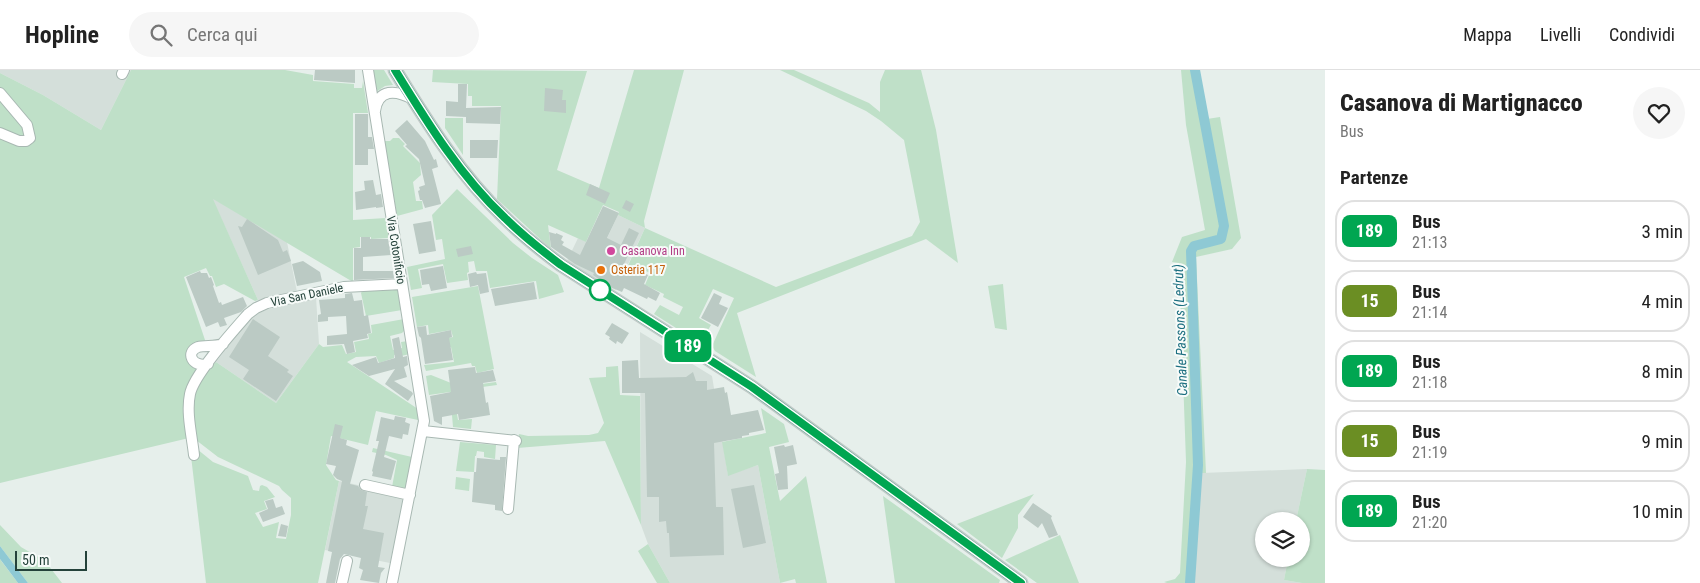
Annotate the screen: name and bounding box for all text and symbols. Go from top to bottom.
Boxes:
search box [129,12,479,57]
text: Hopline [25,21,99,49]
icon: search [147,21,175,49]
text: Cerca qui [187,23,258,46]
text: Mappa [1463,24,1512,45]
text: Livelli [1540,24,1581,45]
text: Condividi [1609,24,1675,45]
button: heart [1633,87,1685,139]
text: Casanova di Martignacco [1340,89,1583,117]
text: Bus [1340,122,1364,141]
text: Partenze [1340,166,1408,189]
text: Bus [1412,210,1441,233]
street label: Via Cotonificio [384,215,408,285]
text: 189 [1356,220,1383,241]
text: 3 min [1641,220,1683,243]
text: 21:13 [1412,233,1447,252]
place label: Casanova Inn [621,244,685,258]
marker: Casanova Inn [605,245,617,257]
place label: Osteria 117 [611,263,666,277]
marker: Osteria 117 [595,264,607,276]
water label: Canale Passons (Ledrut) [1170,264,1191,396]
unlabelled marker [589,279,611,301]
street label: Via San Daniele [270,280,345,310]
text: Bus [1412,280,1441,303]
text: 15 [1360,290,1379,311]
text: 4 min [1641,290,1683,313]
text: 21:14 [1412,303,1447,322]
line badge: 189 [659,330,717,362]
text: 189 [674,335,702,356]
text: Bus [1412,350,1441,373]
text: 189 [1356,360,1383,381]
text: 8 min [1641,360,1683,383]
text: 21:18 [1412,373,1447,392]
text: Bus [1412,420,1441,443]
text: 15 [1360,430,1379,451]
text: 9 min [1641,430,1683,453]
text: 21:19 [1412,443,1447,462]
text: Bus [1412,490,1441,513]
text: 189 [1356,500,1383,521]
text: 10 min [1632,500,1683,523]
map controls [1255,512,1310,567]
button: layers [1255,512,1310,567]
text: 21:20 [1412,513,1447,532]
scale bar [15,548,88,571]
text: 50 m [22,552,50,568]

